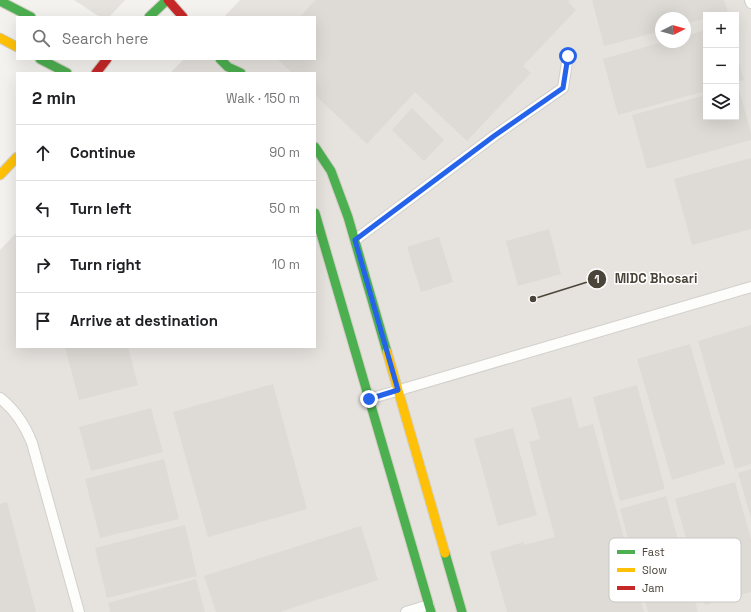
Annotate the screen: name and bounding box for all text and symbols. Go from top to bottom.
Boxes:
north arrow [655,12,691,48]
map controls [703,12,739,120]
button: + [703,12,739,48]
search box [16,16,316,60]
icon: search [30,27,52,49]
text: Search here [62,29,148,48]
route start [559,47,577,65]
button: − [703,48,739,84]
button: layers [703,84,739,120]
text: 2 min [32,87,76,109]
text: Walk · 150 m [226,90,300,107]
icon: ahead [32,142,54,164]
text: Continue [70,143,136,162]
text: 90 m [269,144,300,161]
icon: left [32,198,54,220]
text: Turn left [70,199,132,218]
text: 50 m [269,200,300,217]
icon: right [32,254,54,276]
text: Turn right [70,255,141,274]
text: 10 m [272,256,300,273]
callout: MIDC Bhosari [587,266,706,291]
text: MIDC Bhosari [615,270,697,287]
text: 1 [594,271,600,287]
icon: arrive [32,310,54,332]
text: Arrive at destination [70,311,218,330]
route end [360,390,378,408]
legend [609,538,741,602]
text: Fast [642,545,665,559]
text: Slow [642,563,667,577]
text: Jam [642,581,664,595]

